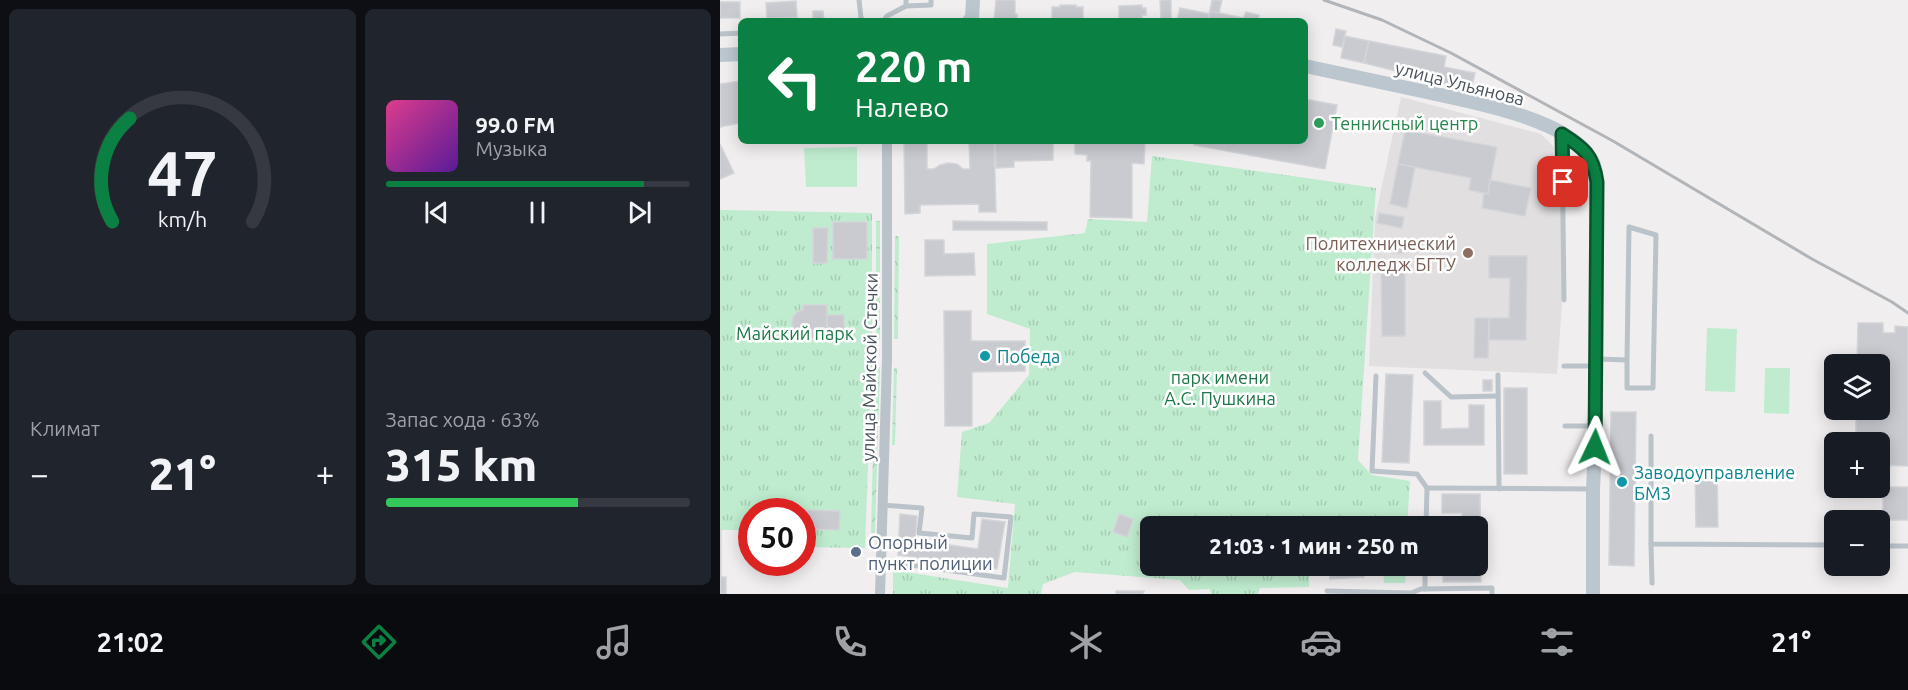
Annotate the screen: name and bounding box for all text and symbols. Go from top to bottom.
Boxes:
icon: left [756,42,834,120]
text: 220 m [855,43,972,90]
street label: улица Ульянова [1393,57,1527,109]
text: Налево [855,92,949,122]
text: 99.0 FM [476,112,555,137]
place label: Теннисный центр [1331,113,1478,133]
marker: Теннисный центр [1312,116,1326,130]
text: Музыка [476,137,548,160]
text: 47 [147,138,217,208]
pin [1537,156,1588,207]
icon: arrive [1546,165,1579,198]
icon: previous [420,196,453,229]
icon: pause [521,196,554,229]
icon: next [623,196,656,229]
text: km/h [157,207,207,231]
place label: Политехнический колледж БГТУ [1305,233,1456,274]
marker: Политехнический колледж БГТУ [1461,246,1475,260]
street label: улица Майской Стачки [857,272,881,462]
park label: Майский парк [736,323,854,343]
place label: Победа [997,346,1060,366]
marker: Победа [978,349,992,363]
map controls [1824,354,1890,576]
button: layers [1824,354,1890,420]
park label: парк имени А.С. Пушкина [1164,367,1276,408]
text: Запас хода · 63% [386,408,540,431]
position arrow [1563,415,1627,479]
text: Климат [30,417,100,440]
button: + [1824,432,1890,498]
text: 315 km [386,439,537,490]
text: 21° [149,448,216,499]
text: − [30,455,49,492]
text: + [316,455,334,492]
place label: Заводоуправление БМЗ [1634,462,1795,503]
marker: Заводоуправление БМЗ [1615,475,1629,489]
speed limit sign: 50 [738,498,816,576]
button: − [1824,510,1890,576]
place label: Опорный пункт полиции [868,532,993,573]
text: 21:03 · 1 мин · 250 m [1209,533,1419,558]
marker: Опорный пункт полиции [849,545,863,559]
icon: directions [358,621,400,663]
icon: music [593,621,635,663]
icon: phone [829,621,871,663]
icon: climate [1065,621,1107,663]
icon: car [1300,621,1342,663]
icon: filters [1536,621,1578,663]
text: 21:02 [97,627,164,657]
text: 21° [1771,627,1811,657]

